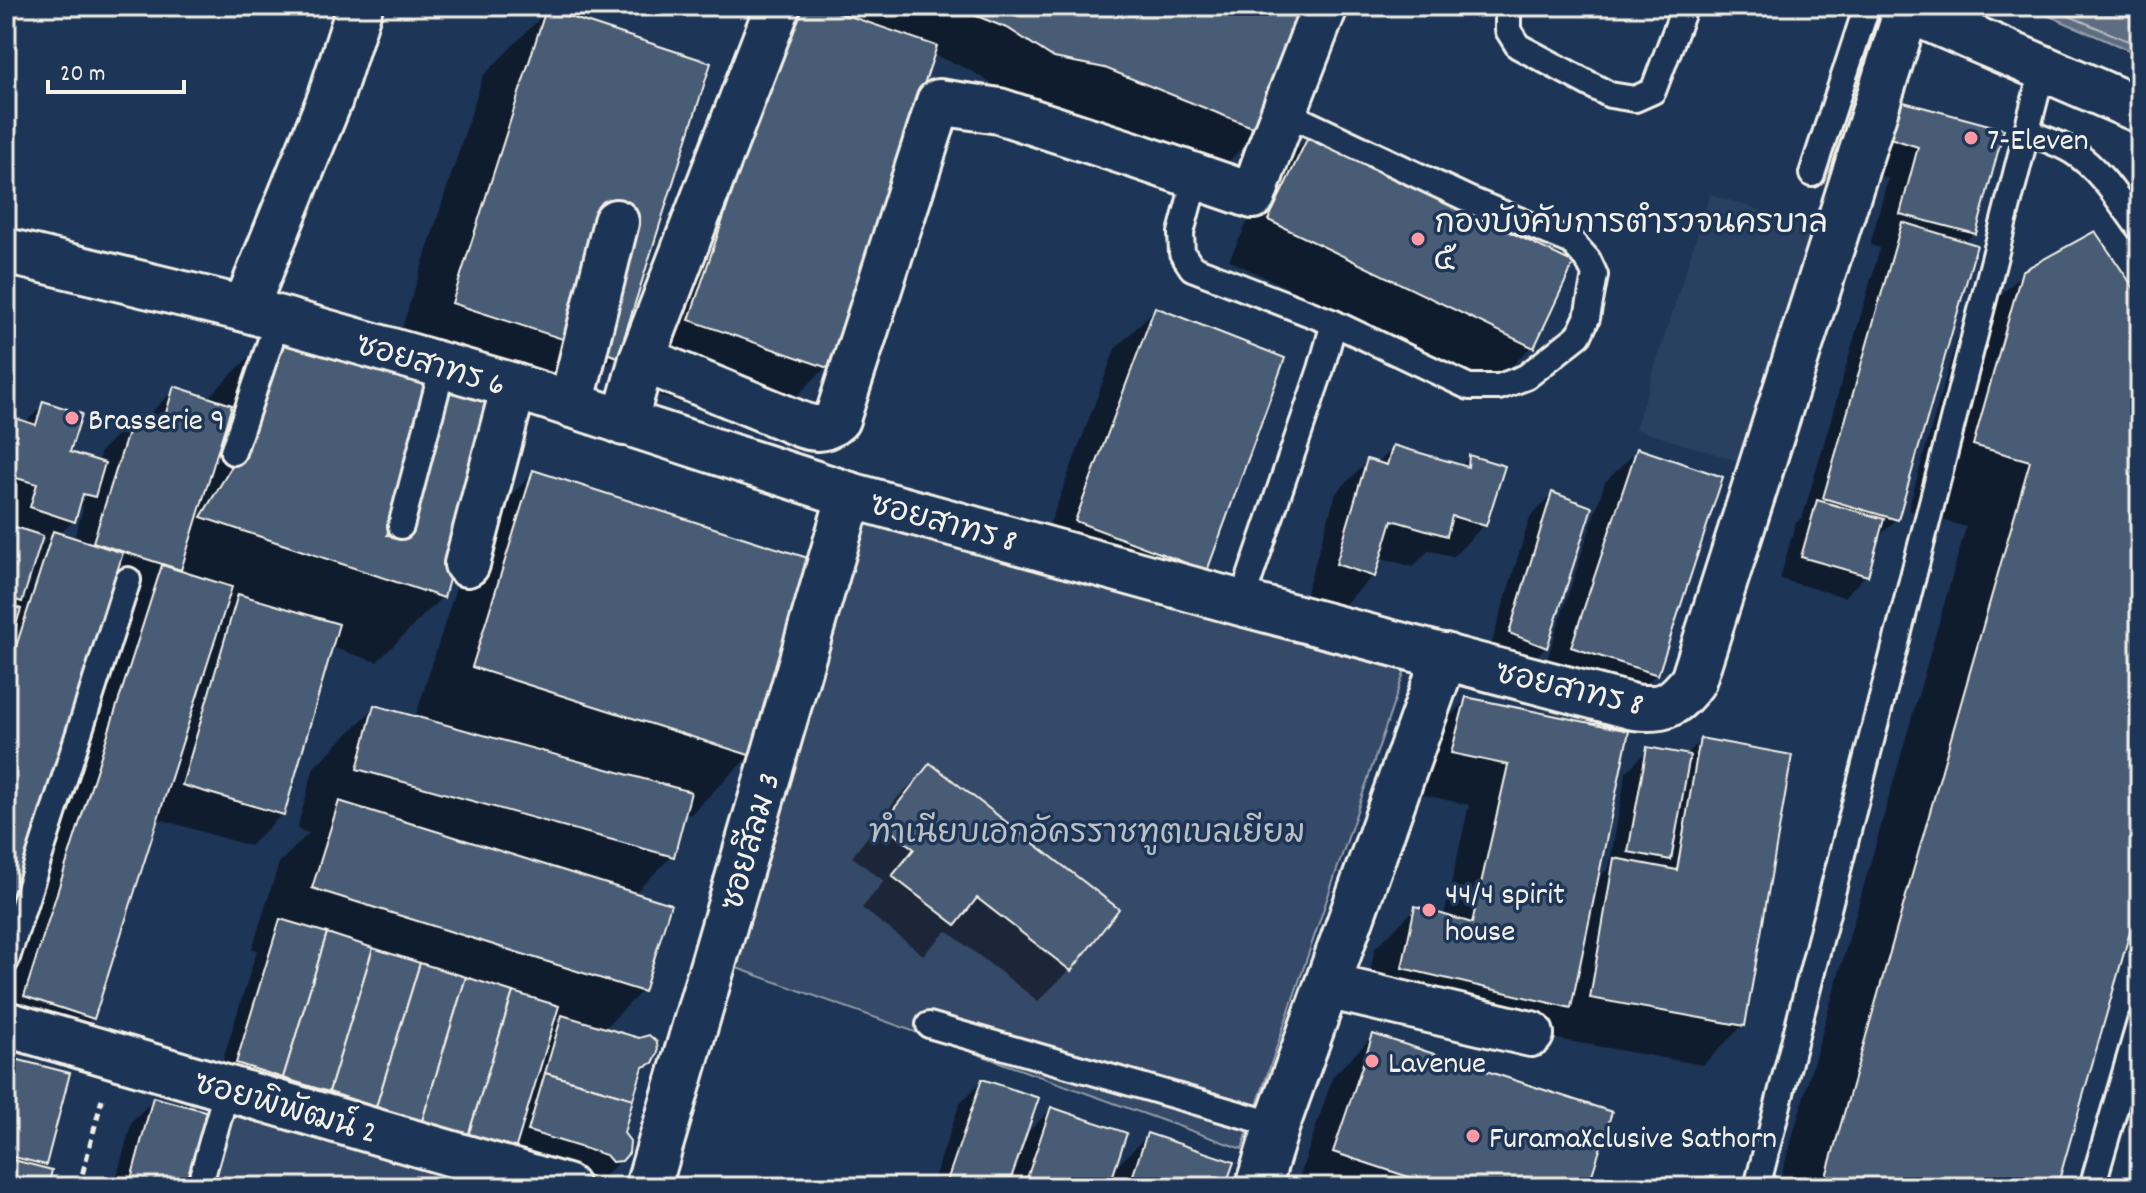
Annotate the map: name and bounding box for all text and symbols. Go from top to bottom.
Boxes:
scale bar [48,44,184,94]
text: 20 m [60,58,106,92]
place label: 7-Eleven [1987,120,2089,166]
marker: 7-Eleven [1962,129,1980,147]
place label: กองบังคับการตำรวจนครบาล ๕ [1434,202,1828,286]
marker: กองบังคับการตำรวจนครบาล ๕ [1409,230,1427,248]
street label: ซอยสาทร 6 [349,325,510,411]
place label: Brasserie 9 [88,400,225,446]
marker: Brasserie 9 [63,409,81,427]
street label: ซอยสาทร 8 [864,484,1021,568]
street label: ซอยสาทร 8 [1490,653,1647,731]
street label: ซอยสีลม 3 [711,768,795,917]
park label: ทำเนียบเอกอัครราชทูตเบลเยียม [869,812,1305,859]
place label: 44/4 spirit house [1445,874,1565,957]
marker: 44/4 spirit house [1420,901,1438,919]
place label: Lavenue [1388,1043,1486,1089]
marker: Lavenue [1363,1052,1381,1070]
street label: ซอยพิพัฒน์ 2 [188,1060,382,1159]
place label: FuramaXclusive Sathorn [1489,1118,1777,1164]
marker: FuramaXclusive Sathorn [1464,1127,1482,1145]

